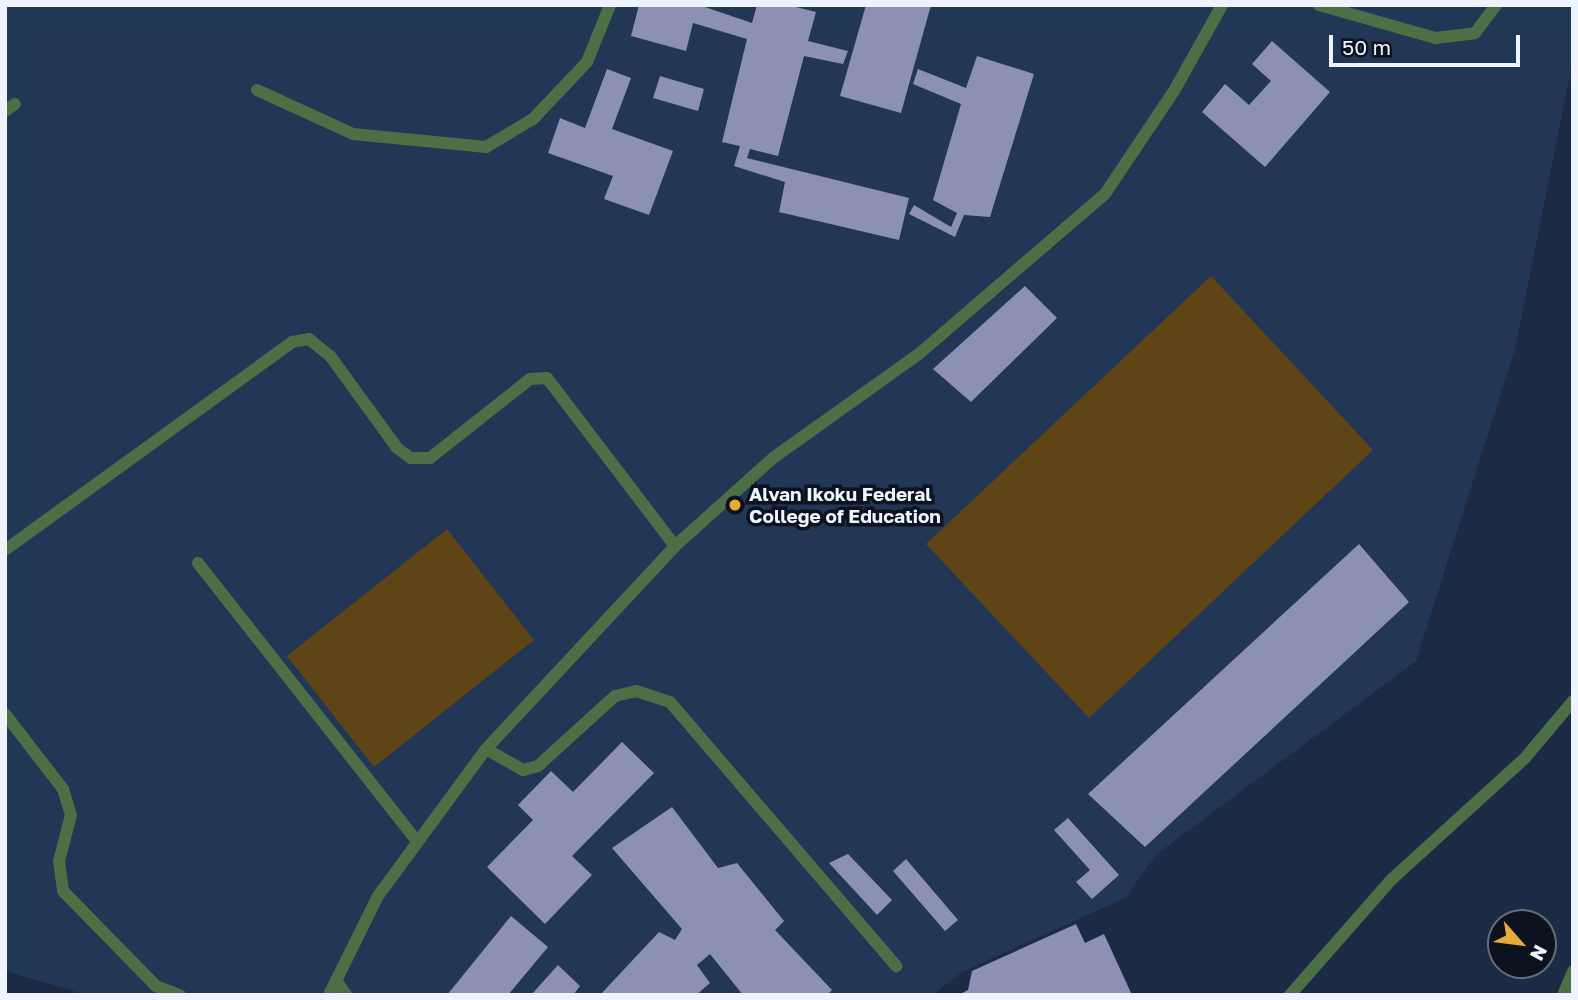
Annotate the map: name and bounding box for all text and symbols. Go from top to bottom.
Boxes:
scale bar [1333,21,1524,65]
text: 50 m [1342,34,1391,60]
place label: Alvan Ikoku Federal College of Education [749,483,941,527]
marker: Alvan Ikoku Federal College of Education [727,497,743,513]
north arrow [1487,909,1557,979]
text: N [1526,941,1553,965]

